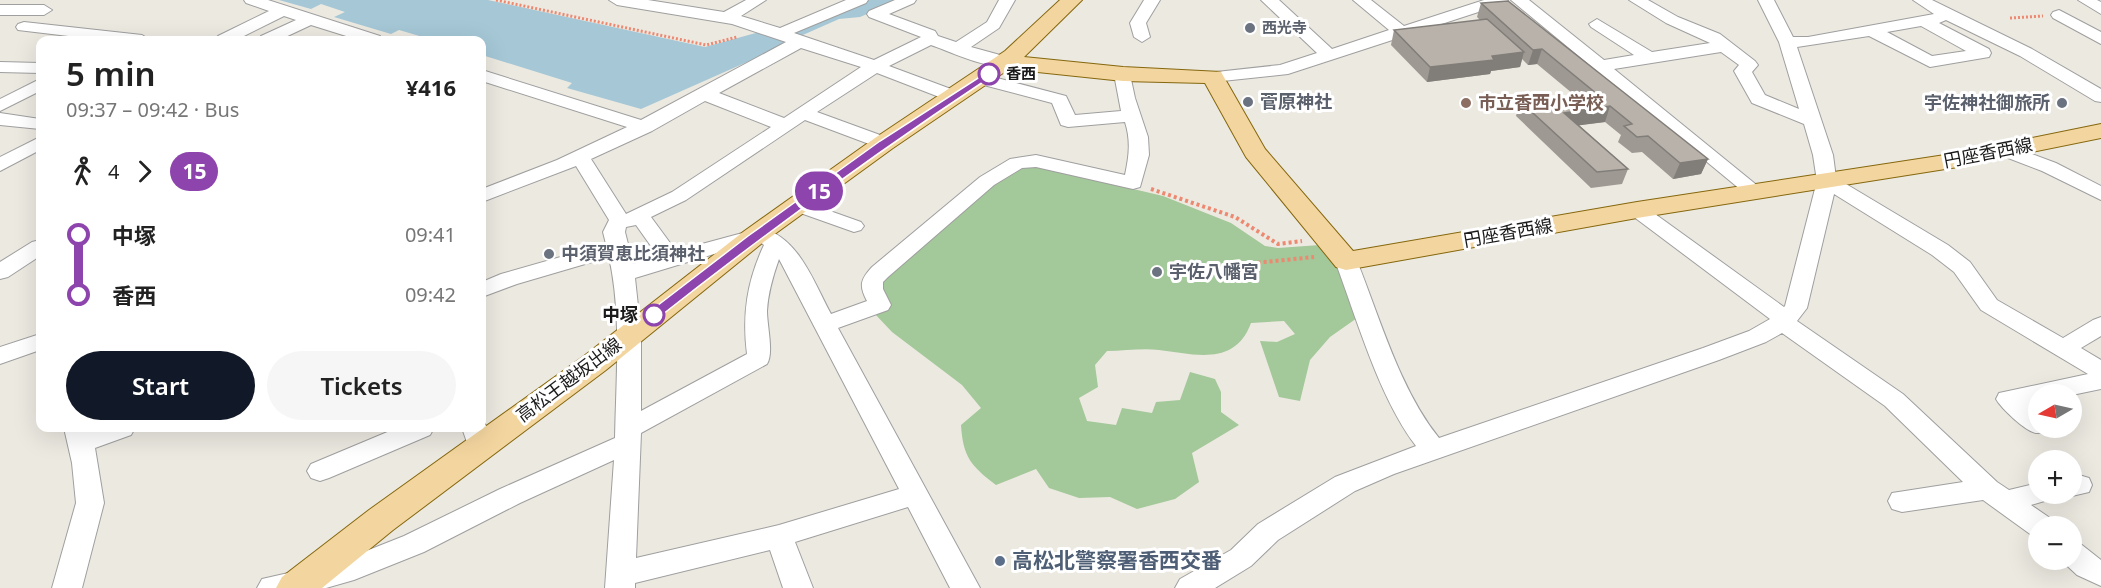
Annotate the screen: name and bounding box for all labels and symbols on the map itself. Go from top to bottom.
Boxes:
place label: 西光寺 [1262,17,1307,37]
marker: 西光寺 [1243,21,1257,35]
marker: 香西 [978,63,1000,85]
place label: 香西 [1006,63,1036,83]
place label: 菅原神社 [1260,89,1332,113]
place label: 市立香西小学校 [1478,90,1604,114]
place label: 宇佐神社御旅所 [1924,90,2050,114]
marker: 菅原神社 [1241,95,1255,109]
marker: 市立香西小学校 [1459,96,1473,110]
marker: 宇佐神社御旅所 [2055,96,2069,110]
street label: 円座香西線 [1941,132,2034,172]
line badge: 15 [792,172,846,210]
street label: 円座香西線 [1461,212,1554,252]
place label: 中須賀恵比須神社 [561,241,705,265]
marker: 中須賀恵比須神社 [542,247,556,261]
place label: 宇佐八幡宮 [1169,259,1259,283]
marker: 宇佐八幡宮 [1150,265,1164,279]
place label: 中塚 [602,302,638,326]
marker: 中塚 [643,304,665,326]
street label: 高松王越坂出線 [511,332,626,427]
north arrow [2028,384,2082,438]
place label: 高松北警察署香西交番 [1012,546,1222,574]
marker: 高松北警察署香西交番 [993,554,1007,568]

